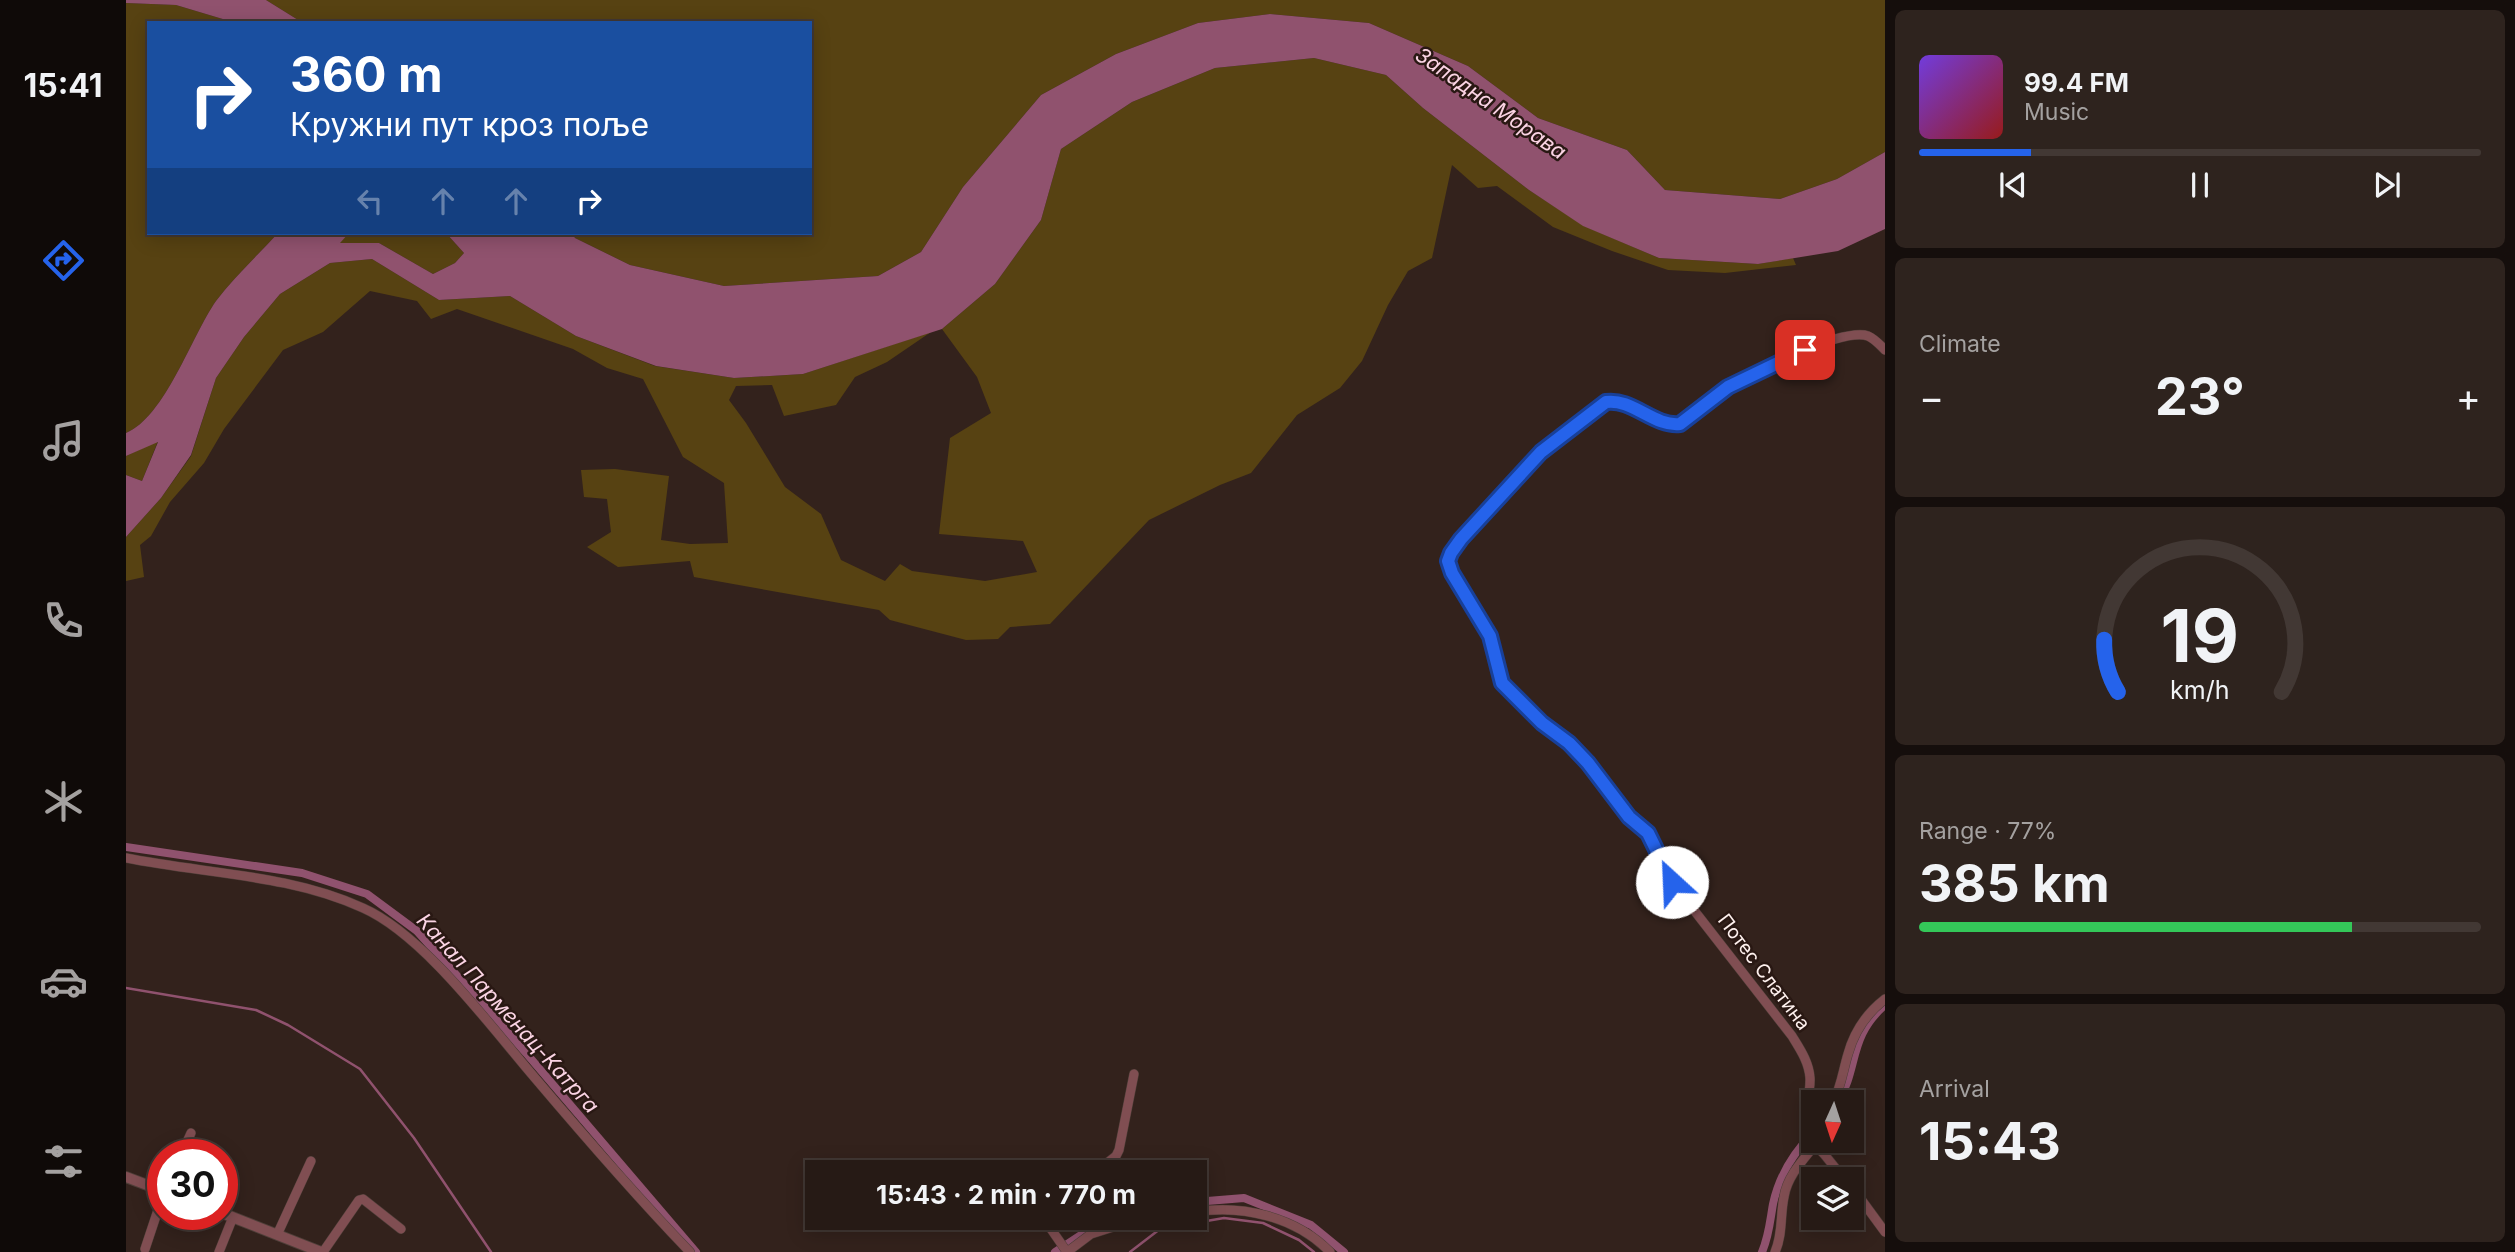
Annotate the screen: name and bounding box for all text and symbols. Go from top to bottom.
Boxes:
water label: Западна Морава [1411,42,1571,164]
text: 360 m [290,45,443,104]
icon: right [175,49,266,140]
text: 15:41 [23,66,103,105]
text: 99.4 FM [2024,67,2129,98]
text: Music [2024,98,2089,126]
text: Кружни пут кроз поље [290,105,649,144]
icon: previous [1994,166,2032,204]
icon: pause [2181,166,2219,204]
icon: next [2368,166,2406,204]
icon: left [351,182,389,220]
icon: ahead [424,182,462,220]
icon: ahead [497,182,535,220]
icon: right [570,182,608,220]
icon: directions [39,236,88,285]
pin [1775,320,1835,380]
text: Climate [1919,330,2001,358]
icon: arrive [1786,331,1824,369]
text: 23° [2155,365,2245,428]
text: − [1919,374,1944,420]
text: + [2456,374,2481,420]
icon: music [39,416,88,465]
text: 19 [2161,591,2239,680]
icon: phone [39,596,88,645]
text: km/h [2170,675,2230,705]
icon: climate [39,777,88,826]
text: Range · 77% [1919,817,2056,845]
position arrow [1635,845,1709,919]
text: 385 km [1919,852,2110,915]
water label: Канал Парменац-Катрга [412,908,604,1118]
street label: Потес Слатина [1713,910,1815,1034]
icon: car [39,957,88,1006]
text: Arrival [1919,1075,1990,1103]
north arrow [1801,1090,1864,1153]
map controls [1801,1090,1864,1230]
text: 15:43 [1919,1110,2061,1173]
icon: filters [39,1137,88,1186]
speed limit sign: 30 [147,1139,238,1230]
button: layers [1801,1167,1864,1230]
text: 15:43 · 2 min · 770 m [876,1179,1136,1210]

